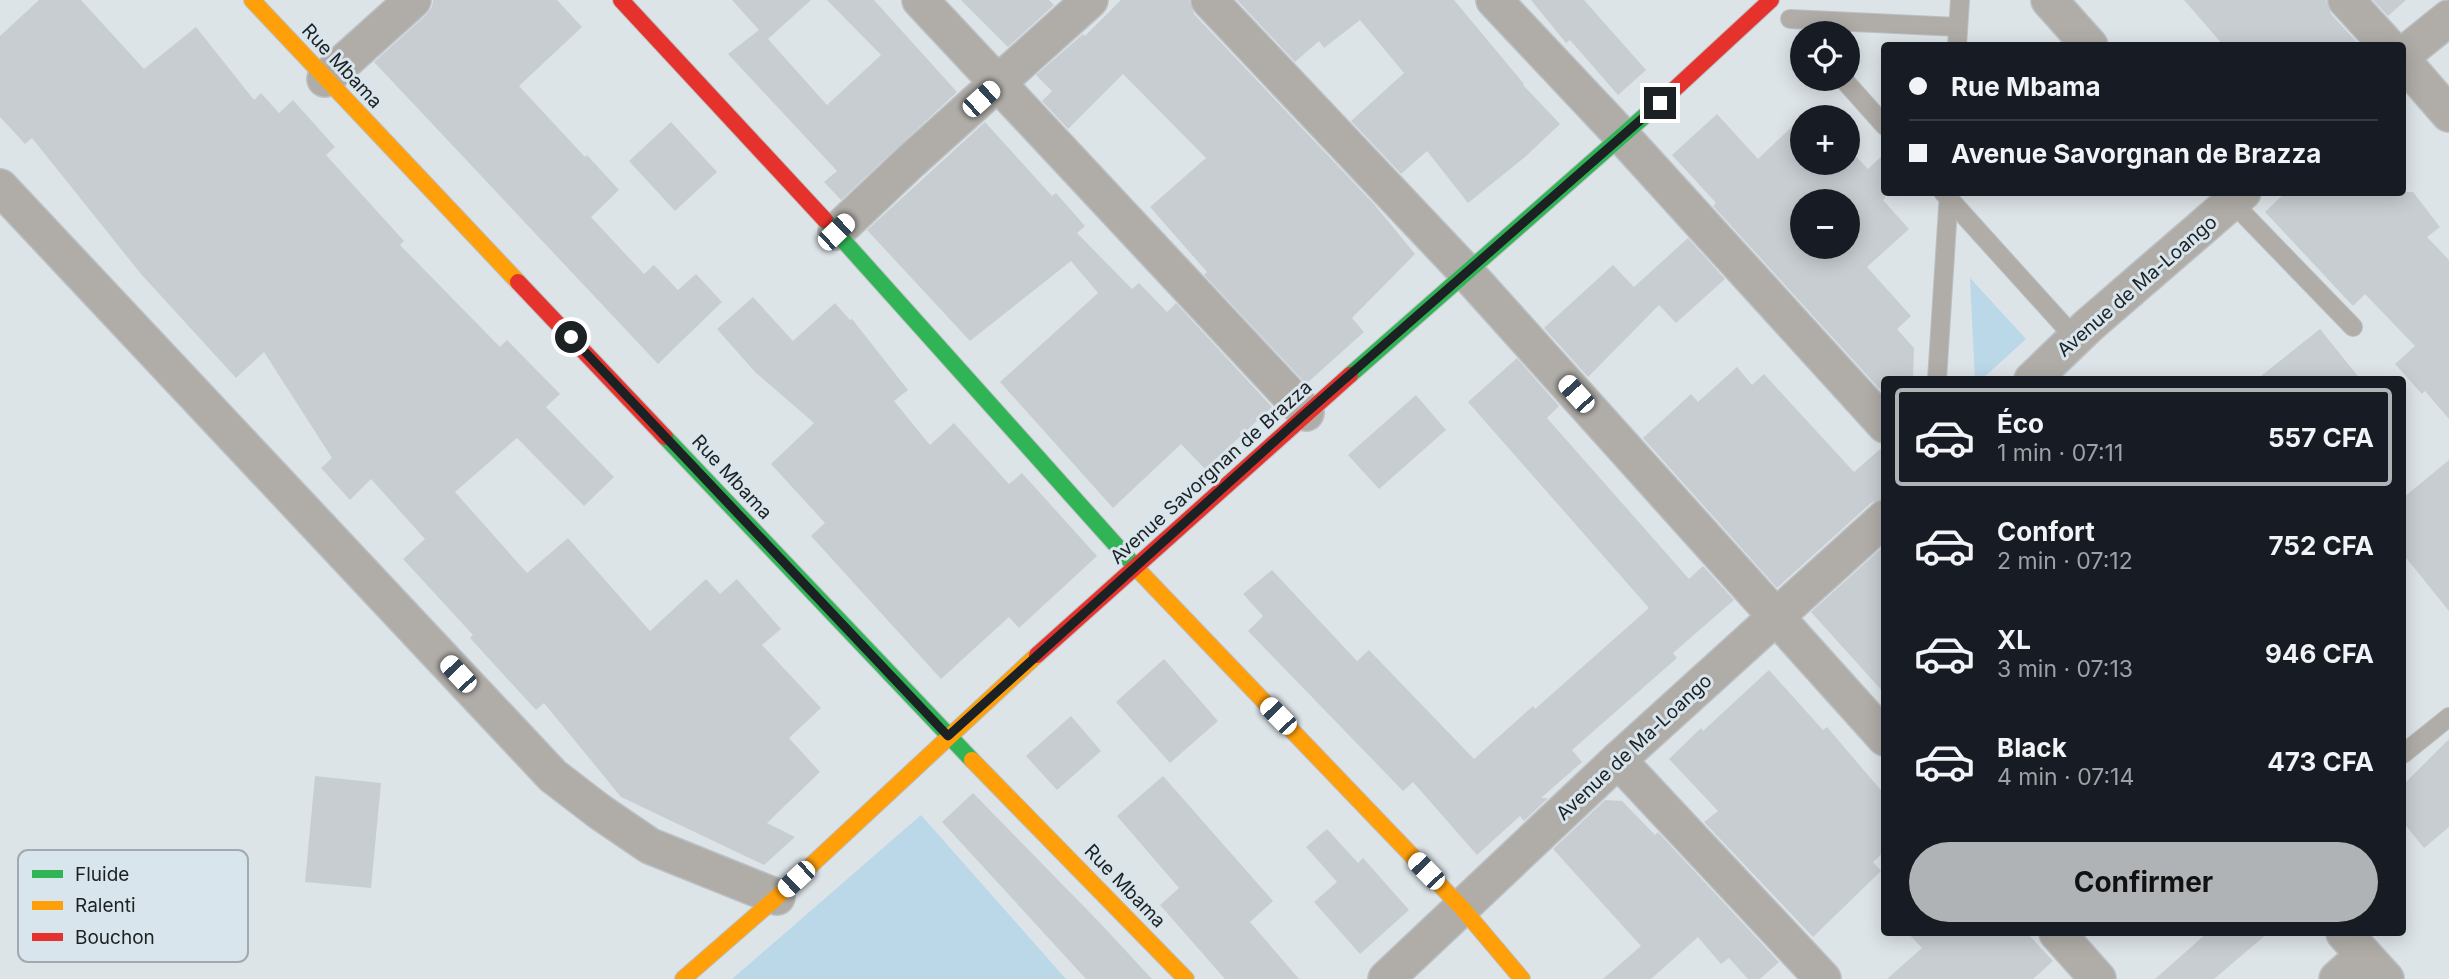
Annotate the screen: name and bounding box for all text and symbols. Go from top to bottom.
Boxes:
street label: Rue Mbama [297,19,387,113]
map controls [1790,21,1860,259]
button: locate [1790,21,1860,91]
text: Rue Mbama [1951,71,2101,102]
car [959,77,1004,121]
route end [1644,87,1676,119]
button: + [1790,105,1860,175]
text: Avenue Savorgnan de Brazza [1951,138,2321,169]
button: − [1790,189,1860,259]
car [814,210,859,254]
street label: Avenue de Ma-Loango [2052,210,2222,362]
route start [555,321,587,353]
car [1555,371,1598,417]
street label: Avenue Savorgnan de Brazza [1105,375,1317,569]
icon: car [1913,406,1976,469]
text: Éco [1997,408,2044,439]
text: 557 CFA [2268,422,2374,453]
street label: Rue Mbama [687,430,777,524]
text: 1 min · 07:11 [1997,439,2123,467]
icon: car [1913,514,1976,577]
text: Confort [1997,516,2095,547]
text: 752 CFA [2268,530,2374,561]
text: 2 min · 07:12 [1997,547,2133,575]
icon: car [1913,622,1976,685]
text: XL [1997,624,2031,655]
text: 946 CFA [2265,638,2374,669]
car [436,651,481,697]
text: 3 min · 07:13 [1997,655,2133,683]
street label: Avenue de Ma-Loango [1552,669,1716,825]
car [1256,694,1301,738]
icon: car [1913,730,1976,793]
text: Black [1997,732,2067,763]
text: 473 CFA [2267,746,2374,777]
text: 4 min · 07:14 [1997,763,2134,791]
street label: Rue Mbama [1080,840,1170,932]
button: Confirmer [1909,842,2378,922]
car [1404,849,1449,893]
legend [18,850,248,962]
car [774,857,819,901]
text: Fluide [75,863,129,886]
text: Ralenti [75,894,136,917]
text: Bouchon [75,926,155,949]

